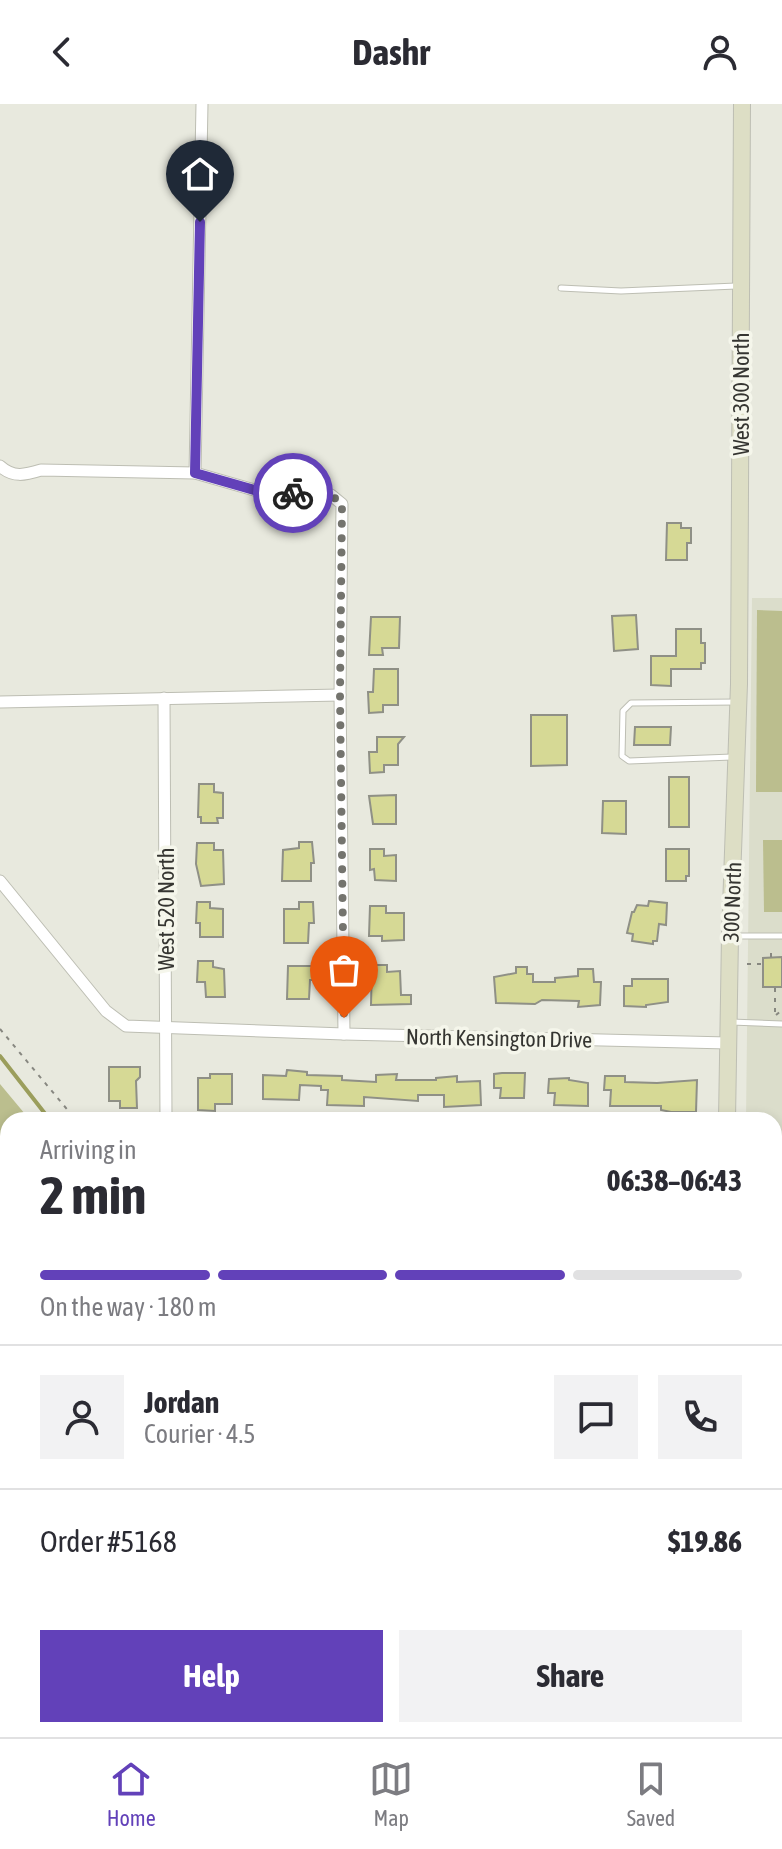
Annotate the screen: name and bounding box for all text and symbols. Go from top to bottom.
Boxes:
icon: back [40,30,84,74]
icon: person [698,30,742,74]
text: Dashr [352,31,430,73]
pin [166,140,234,222]
icon: home [178,152,222,196]
street label: West 300 North [728,332,754,456]
courier [253,453,333,533]
icon: bike [271,471,315,515]
street label: West 520 North [153,847,179,971]
street label: 300 North [718,861,746,943]
pin [310,936,378,1018]
icon: bag [322,948,366,992]
street label: North Kensington Drive [406,1023,592,1053]
text: Arriving in [40,1135,137,1165]
text: 06:38–06:43 [607,1163,742,1197]
text: 2 min [40,1165,146,1225]
text: On the way · 180 m [40,1292,217,1322]
button: person [40,1375,124,1459]
button: chat [554,1375,638,1459]
button: phone [658,1375,742,1459]
text: Jordan [144,1385,219,1419]
text: Courier · 4.5 [144,1419,255,1449]
text: Order #5168 [40,1524,177,1558]
text: $19.86 [668,1524,742,1558]
button: Help [40,1630,383,1722]
button: Share [399,1630,742,1722]
tab: Home [107,1757,156,1831]
tab: Map [369,1757,413,1831]
tab: Saved [627,1757,675,1831]

